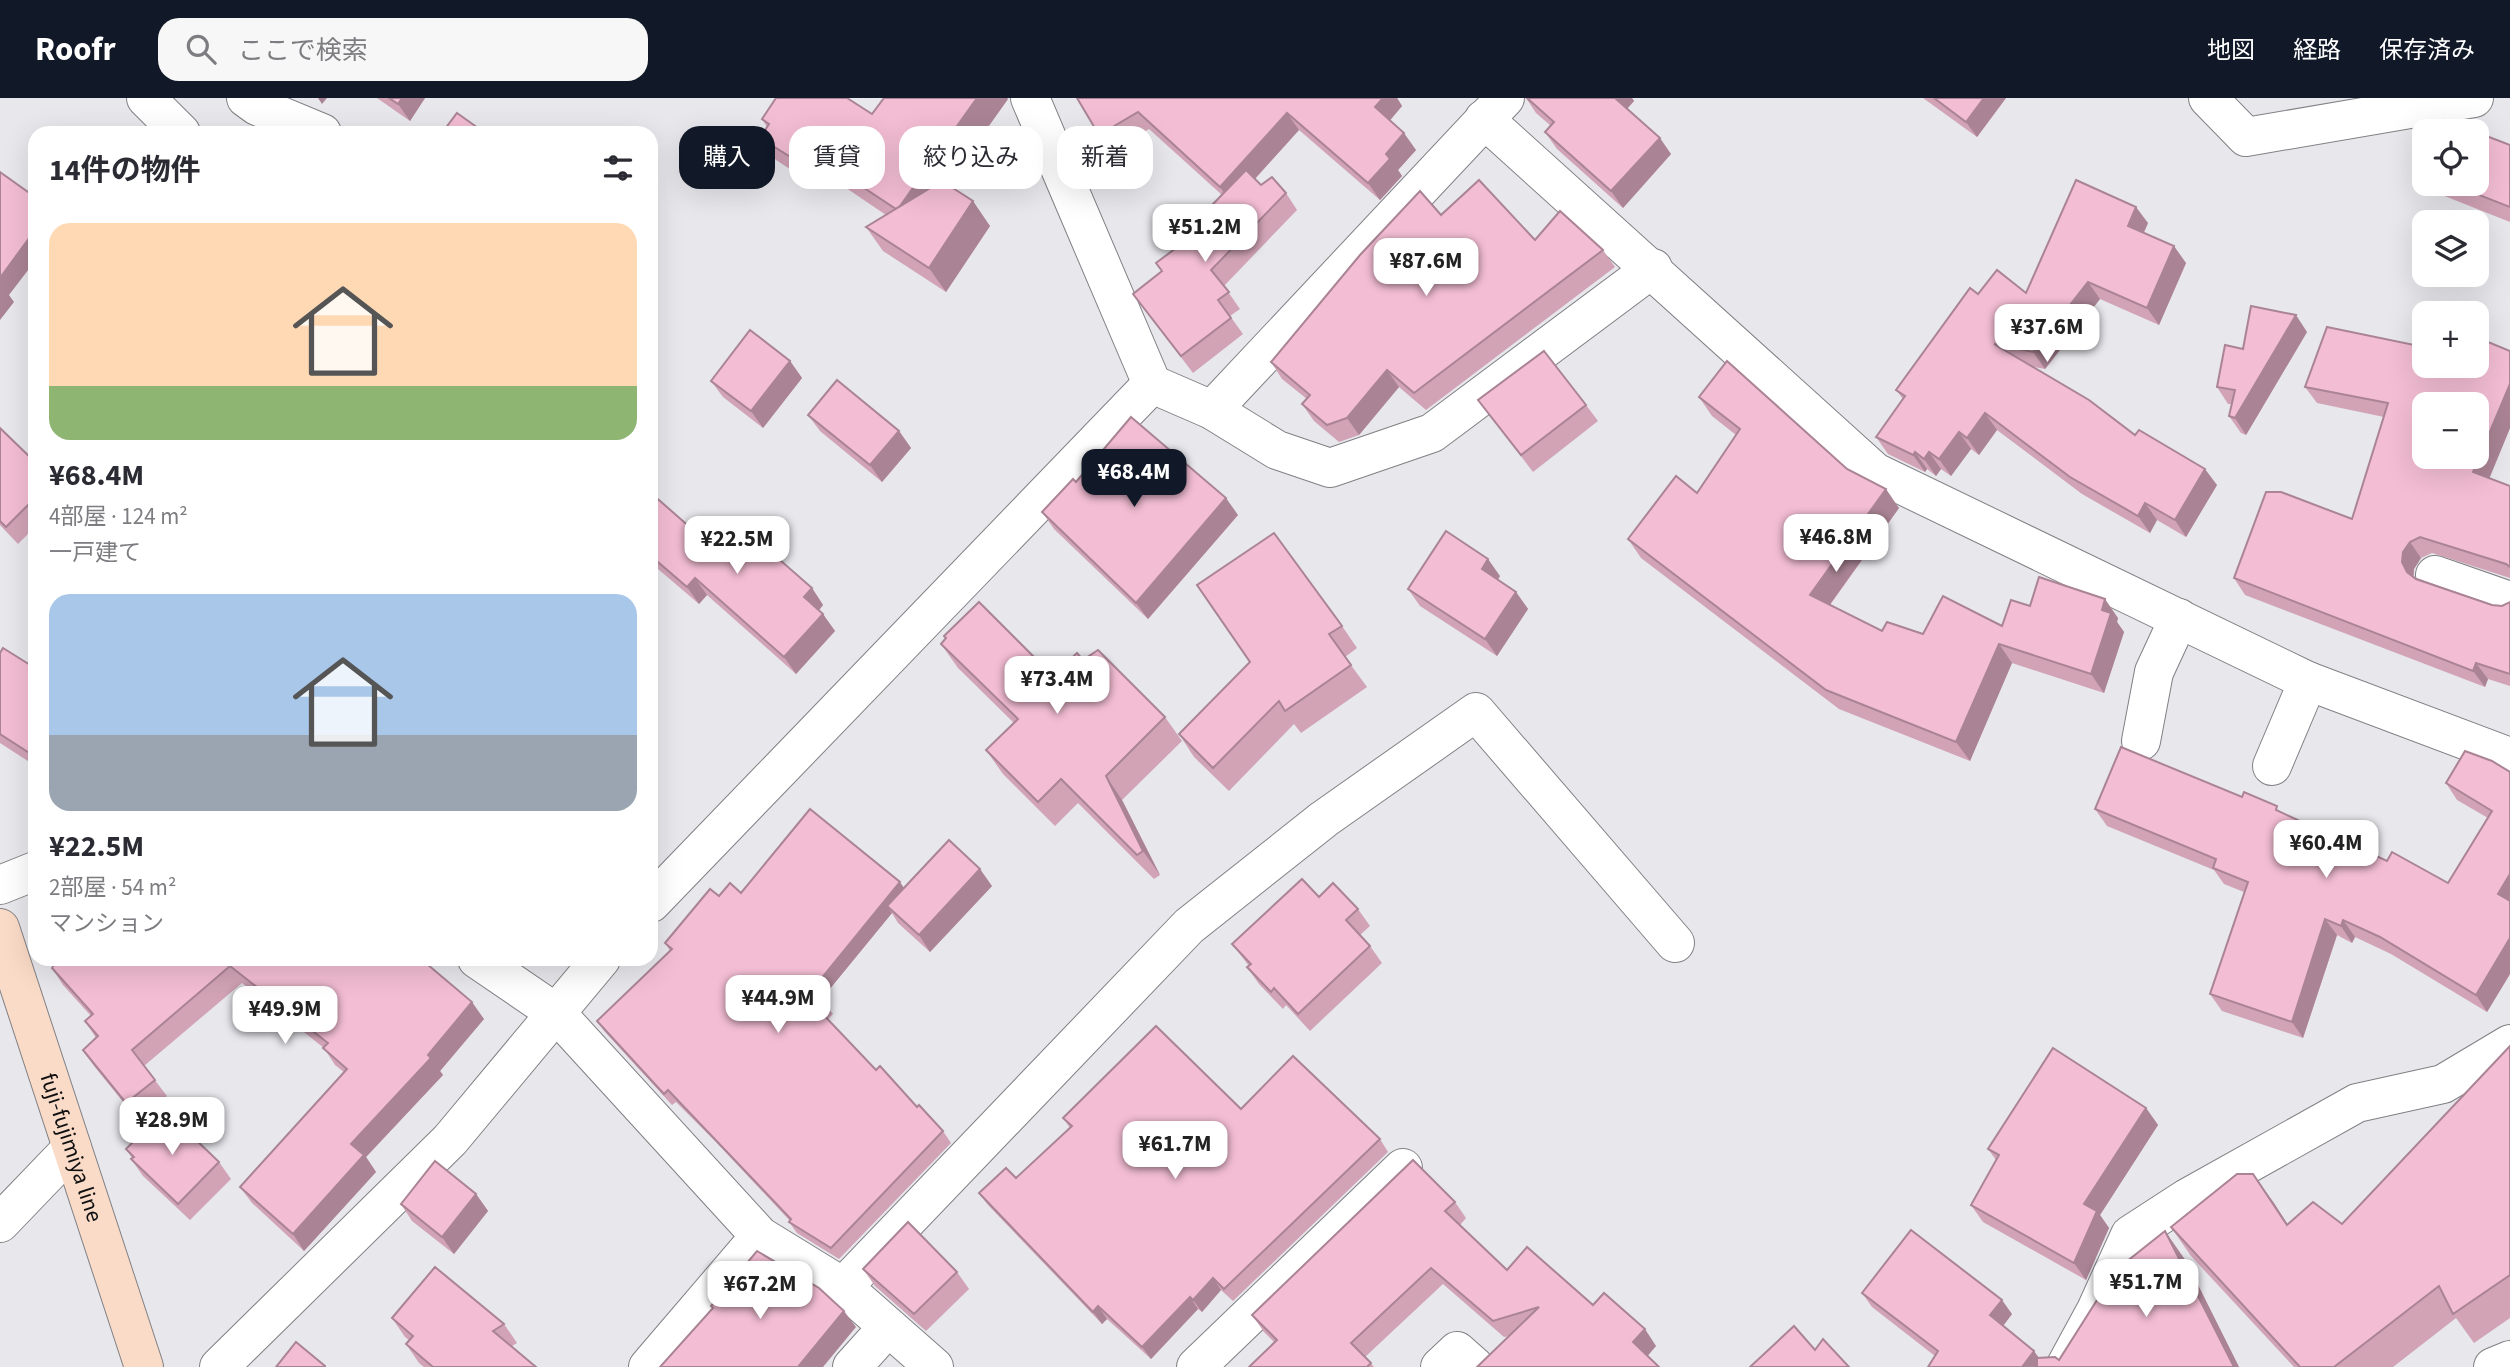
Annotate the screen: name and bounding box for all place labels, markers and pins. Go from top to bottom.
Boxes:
pin: ¥51.2M [1148,204,1262,264]
pin: ¥87.6M [1369,238,1483,298]
pin: ¥37.6M [1990,304,2104,364]
pin: ¥68.4M [1077,450,1191,509]
pin: ¥46.8M [1779,514,1893,574]
pin: ¥22.5M [680,517,794,576]
pin: ¥73.4M [1000,656,1114,716]
pin: ¥60.4M [2269,820,2383,880]
pin: ¥44.9M [721,976,835,1035]
pin: ¥49.9M [228,986,342,1046]
pin: ¥28.9M [115,1098,229,1157]
pin: ¥61.7M [1118,1122,1232,1181]
pin: ¥51.7M [2089,1260,2203,1319]
pin: ¥67.2M [703,1262,817,1321]

